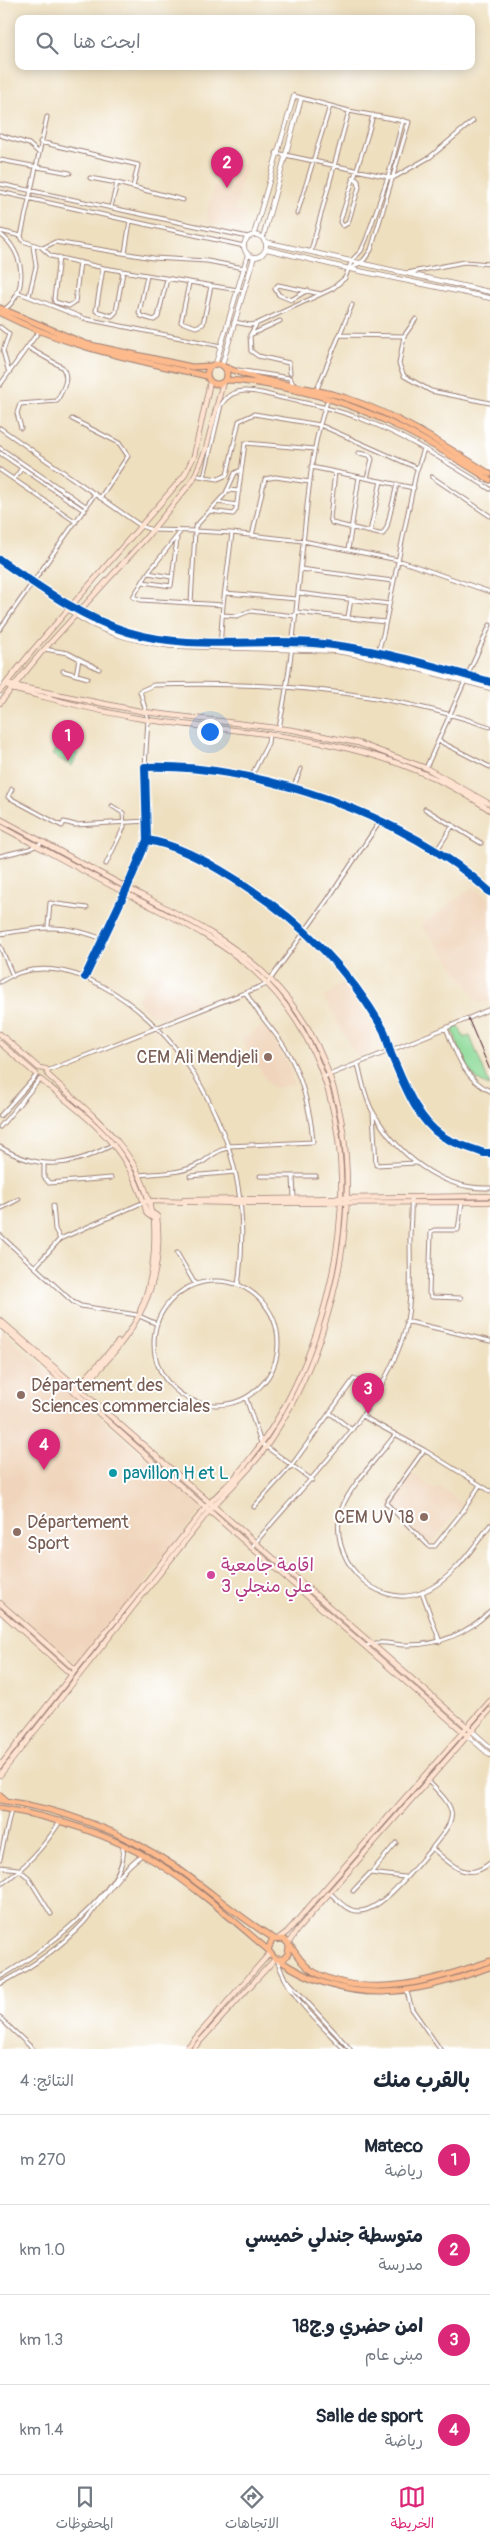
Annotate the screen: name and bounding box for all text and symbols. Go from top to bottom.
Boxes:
search box [15,15,475,70]
icon: search [33,29,61,57]
text: ابحث هنا [73,30,141,54]
pin: 2 [211,147,243,188]
your location [197,719,223,745]
pin: 1 [52,720,84,761]
place label: CEM Ali Mendjeli [137,1046,258,1069]
marker: CEM Ali Mendjeli [262,1051,274,1063]
pin: 3 [352,1373,384,1414]
place label: Département des Sciences commerciales [31,1374,210,1418]
marker: Département des Sciences commerciales [15,1389,27,1401]
pin: 4 [28,1429,60,1470]
place label: pavillon H et L [123,1462,229,1485]
marker: pavillon H et L [107,1467,119,1479]
place label: CEM UV 18 [334,1506,414,1529]
place label: Département Sport [27,1511,130,1555]
marker: CEM UV 18 [418,1511,430,1523]
marker: Département Sport [11,1526,23,1538]
place label: اقامة جامعية علي منجلي 3 [221,1554,314,1602]
marker: اقامة جامعية علي منجلي 3 [205,1569,217,1581]
text: بالقرب منك [373,2067,470,2094]
text: النتائج: 4 [20,2071,74,2091]
text: Mateco [364,2134,423,2158]
text: 270 m [20,2150,66,2170]
text: 1 [451,2150,457,2170]
text: رياضة [385,2161,423,2181]
text: متوسطة جندلي خميسي [245,2224,423,2248]
text: 1.0 km [20,2240,65,2260]
text: 2 [450,2240,458,2260]
text: مدرسة [378,2255,423,2275]
text: امن حضري و.ج18 [292,2314,423,2338]
text: 1.3 km [20,2330,63,2350]
text: 3 [450,2330,458,2350]
text: مبنى عام [365,2345,423,2365]
text: Salle de sport [315,2404,423,2428]
text: 1.4 km [20,2420,63,2440]
text: 4 [449,2420,459,2440]
text: رياضة [385,2431,423,2451]
tab: المحفوظات [56,2483,113,2536]
tab: الاتجاهات [225,2483,279,2536]
tab: الخريطة [391,2483,434,2536]

